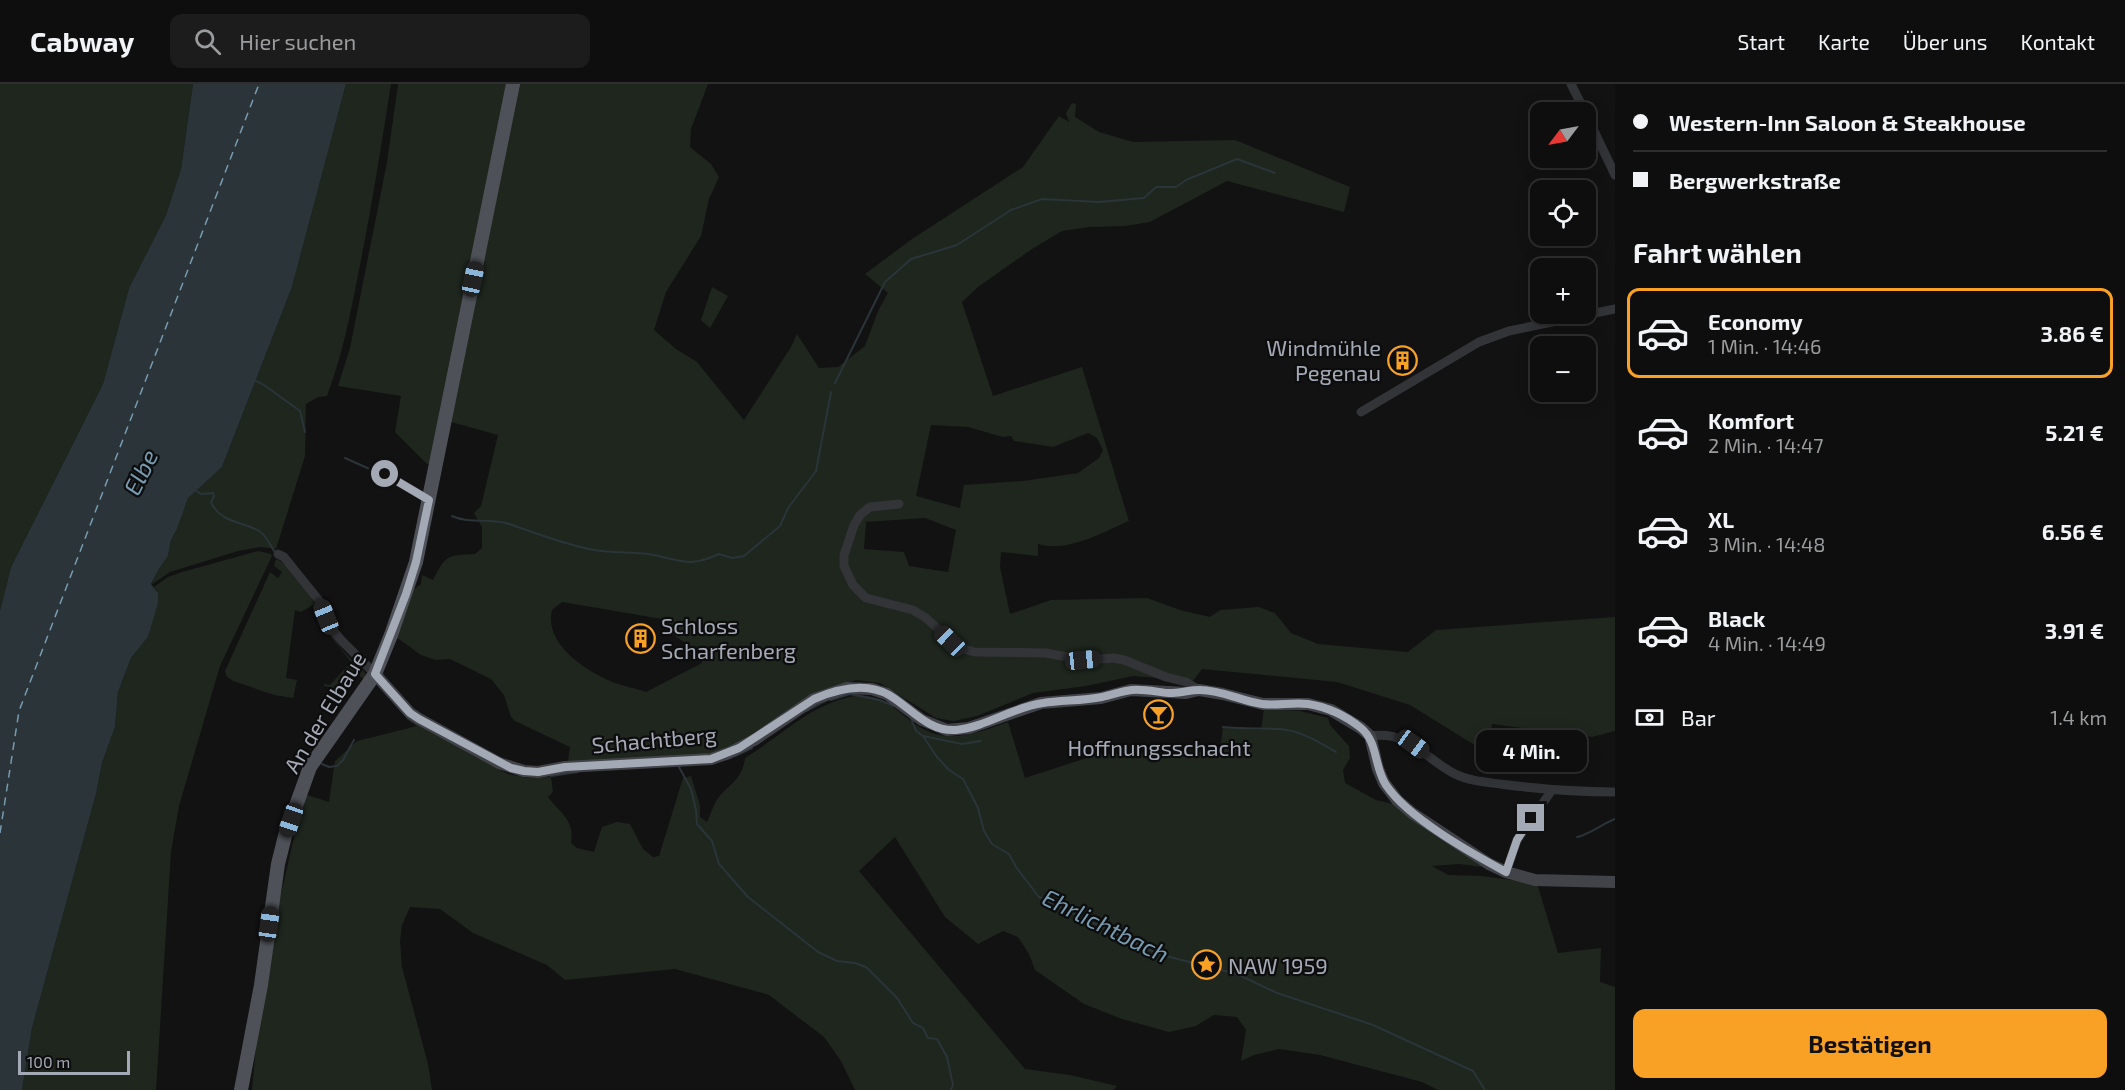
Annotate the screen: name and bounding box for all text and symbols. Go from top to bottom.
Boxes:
search box [170,14,590,68]
text: Cabway [30,24,134,58]
icon: search [191,25,224,58]
text: Hier suchen [239,28,356,54]
text: Start [1738,29,1785,54]
text: Karte [1818,29,1870,54]
text: Über uns [1903,29,1988,54]
text: Kontakt [2021,29,2095,54]
north arrow [1530,102,1596,168]
map controls [1530,102,1596,402]
text: Western-Inn Saloon & Steakhouse [1669,109,2026,135]
text: Bergwerkstraße [1669,167,1841,193]
button: locate [1530,180,1596,246]
text: Fahrt wählen [1633,236,1802,268]
button: + [1530,258,1596,324]
car [460,260,486,298]
icon: car [1636,306,1690,360]
text: Economy [1708,308,1803,334]
text: 3.86 € [2041,320,2104,346]
place label: Windmühle Pegenau [1266,334,1381,385]
text: 1 Min. · 14:46 [1708,334,1821,358]
button: − [1530,336,1596,402]
building icon: Windmühle Pegenau [1386,344,1418,376]
icon: car [1636,405,1690,459]
text: Komfort [1708,407,1794,433]
text: 5.21 € [2045,419,2104,445]
text: 2 Min. · 14:47 [1708,433,1824,457]
water label: Elbe [117,444,163,500]
route start [371,460,398,487]
icon: car [1636,504,1690,558]
text: XL [1708,506,1734,532]
text: 6.56 € [2042,518,2104,544]
text: 3 Min. · 14:48 [1708,532,1825,556]
car [311,597,341,637]
icon: car [1636,603,1690,657]
text: Black [1708,605,1765,631]
place label: Schloss Scharfenberg [661,612,796,663]
text: 3.91 € [2045,617,2104,643]
building icon: Schloss Scharfenberg [624,622,656,654]
car [931,622,969,660]
text: 4 Min. · 14:49 [1708,631,1826,655]
street label: An der Elbaue [278,647,370,777]
car [1064,649,1102,671]
bar icon: Hoffnungsschacht [1143,699,1175,731]
icon: cash [1633,701,1666,734]
text: Bar [1681,704,1716,730]
text: 1.4 km [2050,705,2107,729]
street label: Schachtberg [590,721,718,757]
car [1393,726,1433,762]
callout: 4 Min. [1476,731,1586,773]
place label: Hoffnungsschacht [1067,734,1251,760]
text: 4 Min. [1503,739,1560,763]
car [277,800,305,840]
route end [1517,804,1544,831]
water label: Ehrlichtbach [1038,882,1174,968]
car [258,905,280,943]
place icon: NAW 1959 [1191,949,1223,981]
place label: NAW 1959 [1228,952,1328,978]
button: Bestätigen [1633,1009,2107,1078]
scale bar [18,1048,130,1076]
text: 100 m [27,1052,70,1071]

